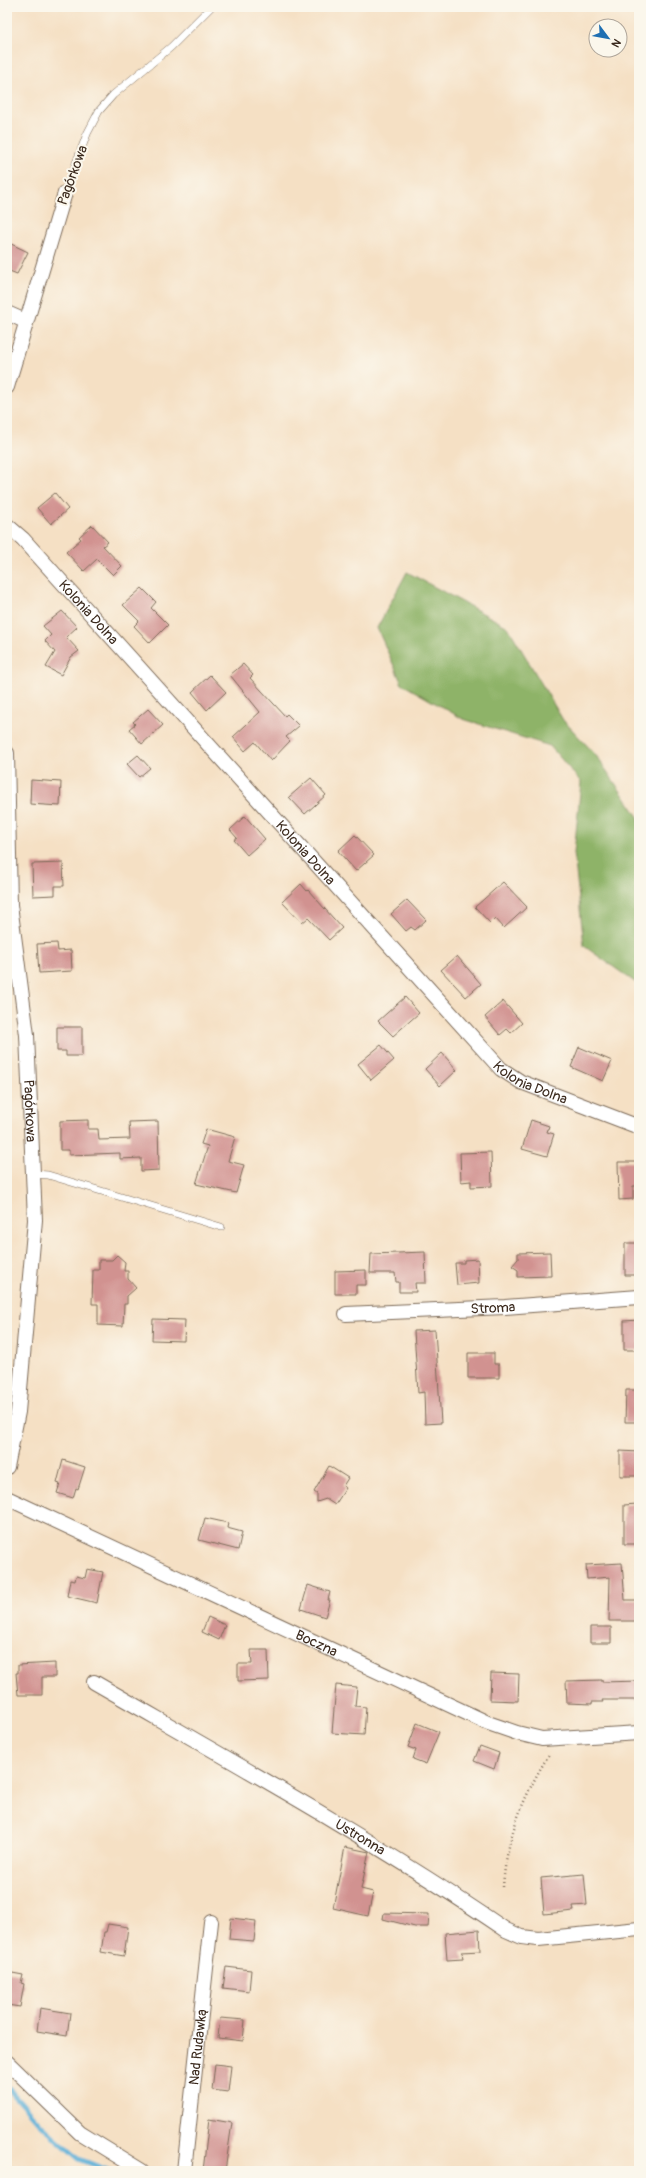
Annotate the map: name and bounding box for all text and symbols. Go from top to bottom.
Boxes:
north arrow [588,18,628,58]
text: N [608,36,624,50]
street label: Pagórkowa [54,143,91,207]
street label: Kolonia Dolna [55,577,122,648]
street label: Kolonia Dolna [272,817,339,889]
street label: Kolonia Dolna [489,1058,570,1108]
street label: Pagórkowa [20,1079,40,1142]
street label: Stroma [470,1298,516,1318]
street label: Boczna [293,1626,340,1660]
street label: Ustronna [332,1815,388,1859]
street label: Nad Rudawką [185,2008,211,2086]

